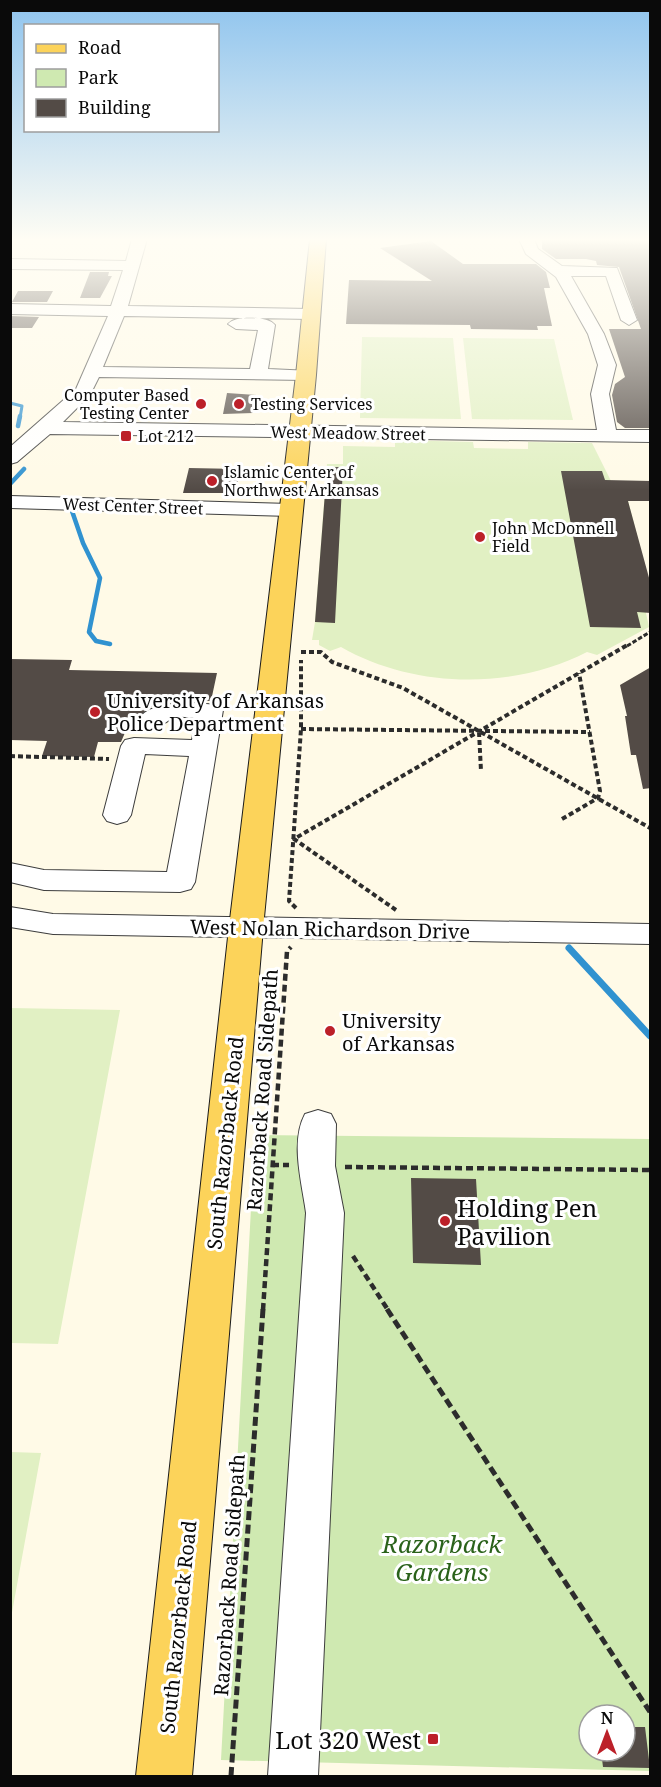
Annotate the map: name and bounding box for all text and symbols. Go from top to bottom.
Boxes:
legend [24,24,219,132]
text: Road [78,35,121,59]
text: Park [78,65,118,89]
text: Building [78,95,151,119]
place label: Computer Based Testing Center [64,384,189,424]
place label: Testing Services [251,393,372,415]
marker: Computer Based Testing Center [194,397,208,411]
marker: Testing Services [232,397,246,411]
street label: West Meadow Street [270,421,426,445]
place label: Lot 212 [138,425,194,447]
marker: Lot 212 [119,429,133,443]
place label: Islamic Center of Northwest Arkansas [224,461,379,501]
marker: Islamic Center of Northwest Arkansas [205,474,219,488]
street label: West Center Street [62,493,204,519]
place label: John McDonnell Field [491,517,614,557]
marker: John McDonnell Field [473,530,487,544]
place label: University of Arkansas Police Department [107,687,324,737]
marker: University of Arkansas Police Department [88,705,102,719]
street label: West Nolan Richardson Drive [190,913,470,945]
street label: Razorback Road Sidepath [240,968,284,1212]
place label: University of Arkansas [342,1007,455,1057]
marker: University of Arkansas [323,1024,337,1038]
street label: South Razorback Road [200,1035,250,1251]
place label: Holding Pen Pavilion [457,1191,597,1252]
marker: Holding Pen Pavilion [438,1214,452,1228]
street label: Razorback Road Sidepath [207,1453,251,1697]
street label: South Razorback Road [153,1519,203,1735]
park label: Razorback Gardens [381,1527,503,1588]
north arrow [577,1703,637,1763]
text: N [601,1707,614,1729]
place label: Lot 320 West [275,1723,421,1756]
marker: Lot 320 West [426,1732,440,1746]

